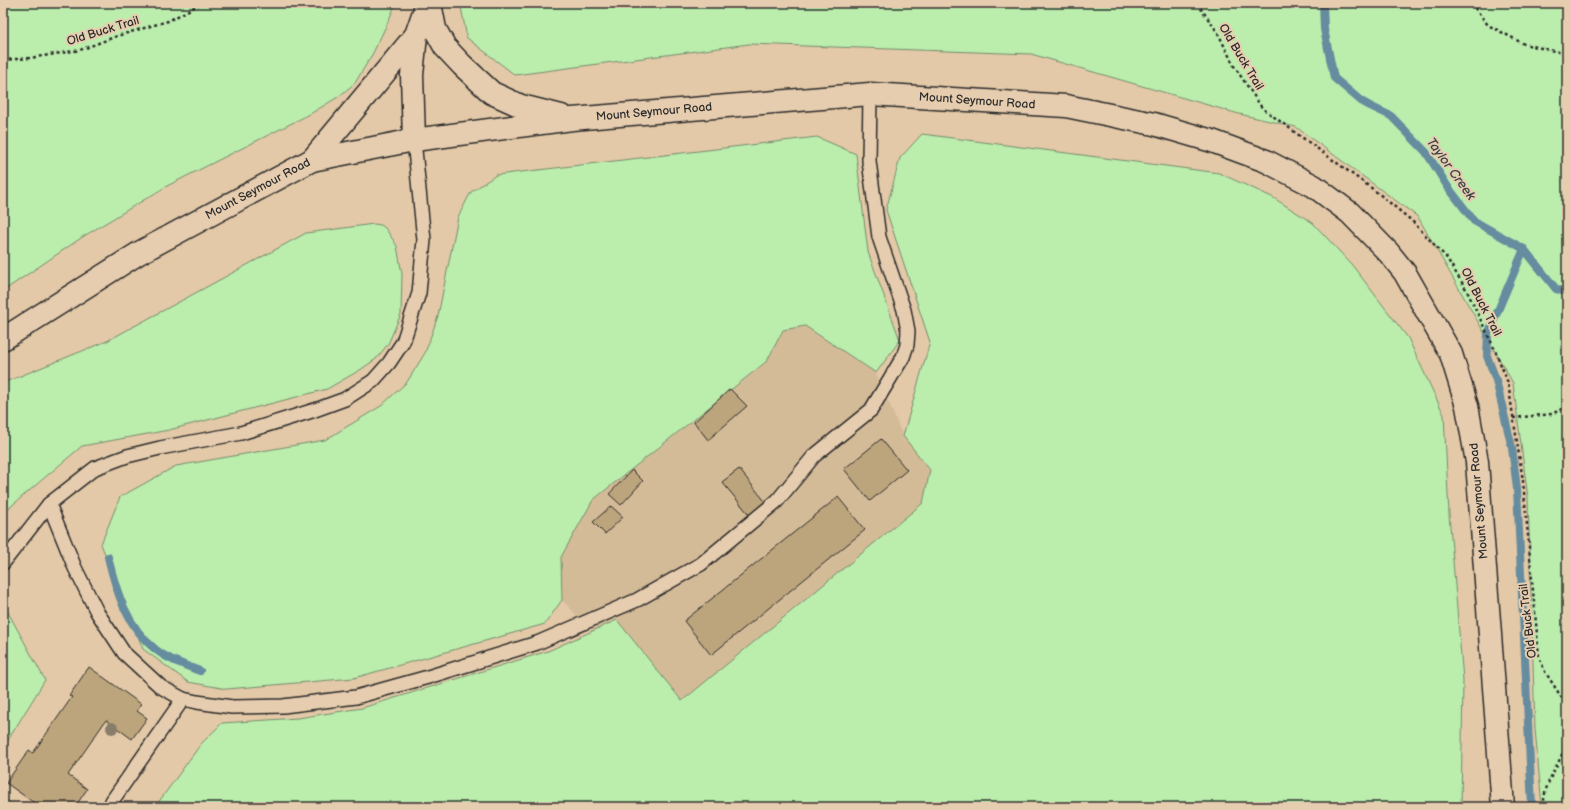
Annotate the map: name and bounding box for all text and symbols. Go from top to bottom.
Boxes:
street label: Old Buck Trail [65,13,141,49]
street label: Old Buck Trail [1215,21,1267,93]
street label: Mount Seymour Road [918,89,1036,113]
street label: Mount Seymour Road [595,99,713,125]
water label: Taylor Creek [1423,135,1479,204]
street label: Mount Seymour Road [203,155,313,223]
street label: Old Buck Trail [1457,265,1505,339]
street label: Mount Seymour Road [1466,442,1492,560]
street label: Old Buck Trail [1516,583,1540,659]

